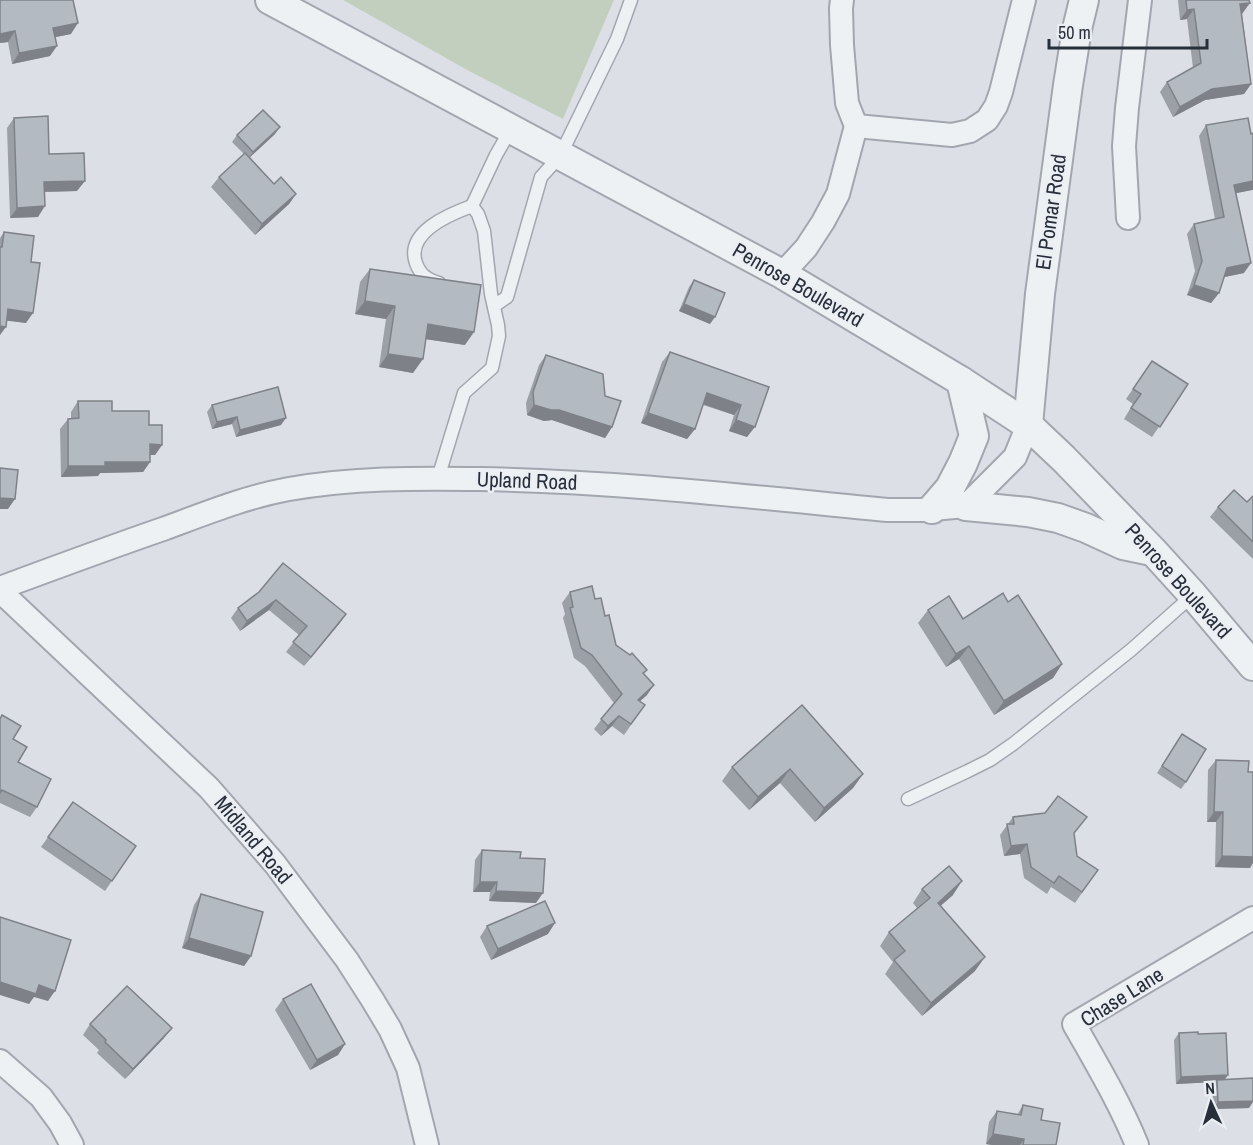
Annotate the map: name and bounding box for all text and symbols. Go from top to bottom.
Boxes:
scale bar [1049,12,1206,50]
text: 50 m [1058,20,1091,45]
street label: El Pomar Road [1028,152,1073,272]
street label: Penrose Boulevard [728,235,869,334]
street label: Upland Road [476,464,578,497]
street label: Penrose Boulevard [1119,517,1238,645]
street label: Midland Road [208,789,299,890]
street label: Chase Lane [1075,960,1169,1033]
north arrow [1181,1073,1241,1133]
text: N [1204,1077,1215,1099]

